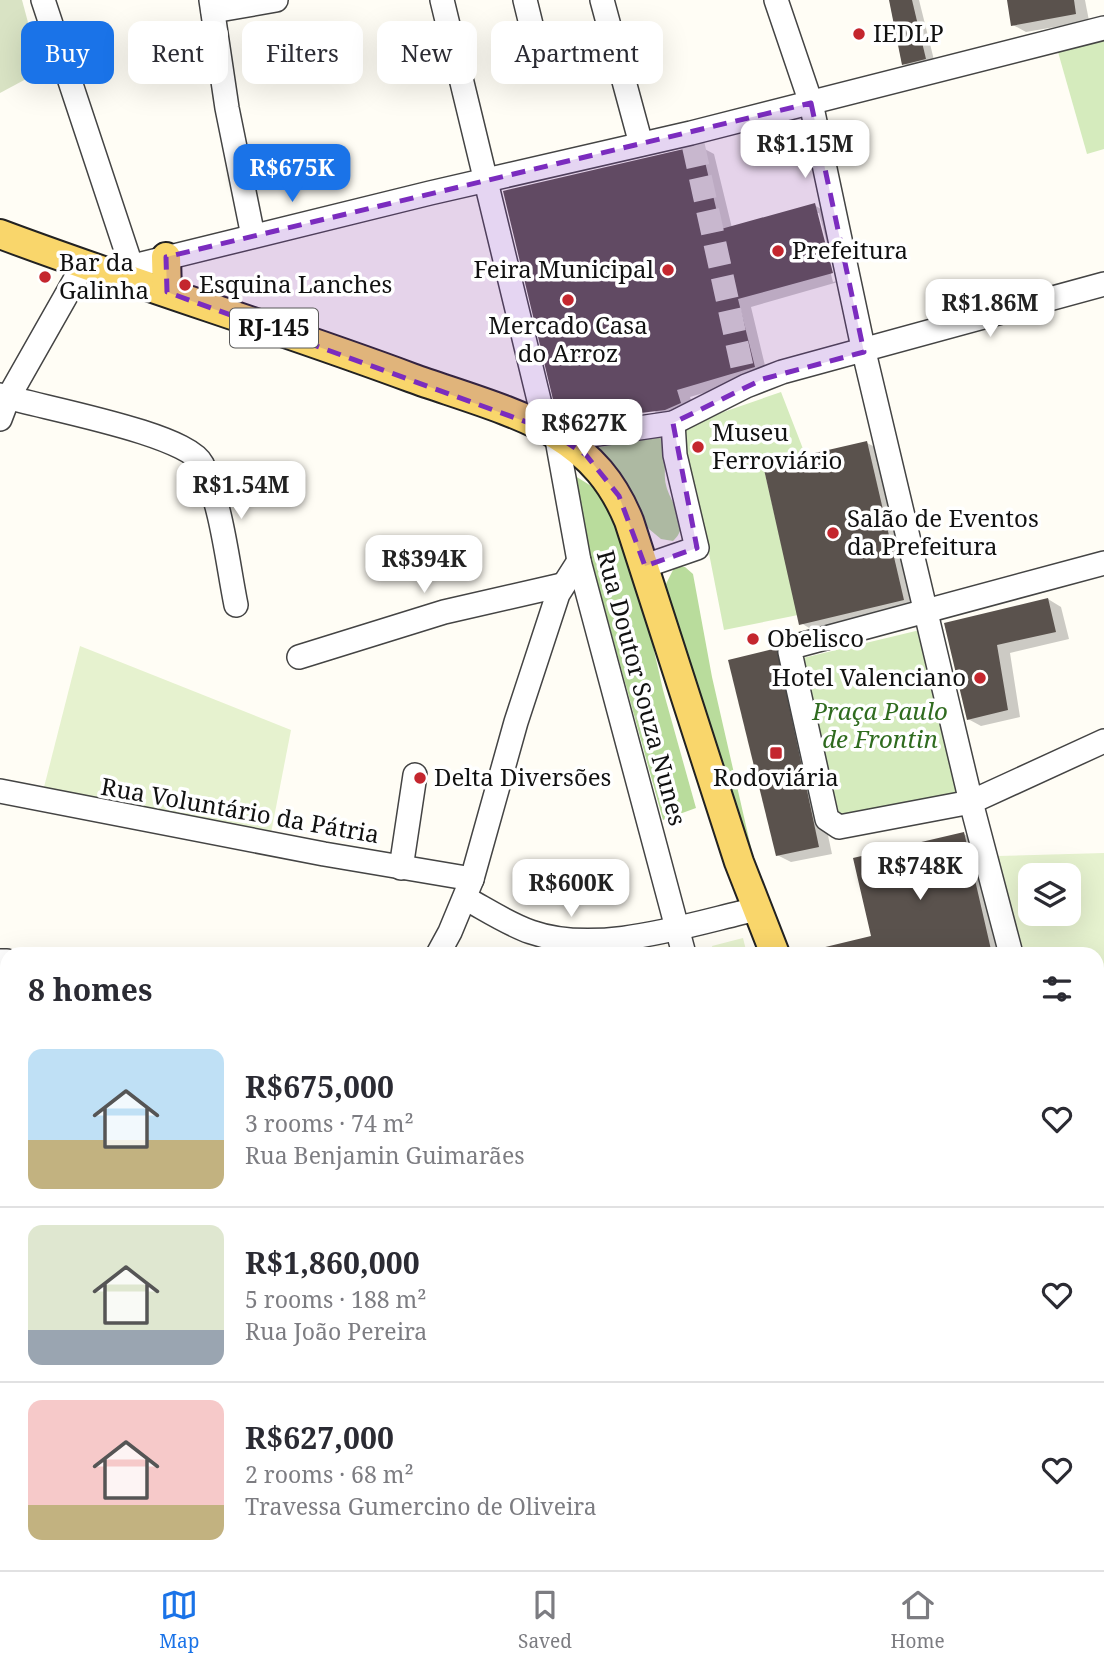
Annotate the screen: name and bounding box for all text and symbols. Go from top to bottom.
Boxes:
place label: IEDLP [873,16,944,49]
chip: Buy [21,21,114,84]
chip: Rent [128,21,228,84]
chip: Filters [242,21,363,84]
chip: New [377,21,477,84]
chip: Apartment [491,21,663,84]
marker: IEDLP [851,26,867,42]
pin: R$1.15M [740,120,870,180]
text: R$1.15M [756,127,854,159]
pin: R$675K [235,144,349,204]
text: R$675K [249,151,335,183]
place label: Prefeitura [792,233,908,266]
marker: Prefeitura [770,243,786,259]
place label: Bar da Galinha [59,245,149,306]
place label: Feira Municipal [474,252,655,285]
marker: Feira Municipal [660,262,676,278]
place label: Esquina Lanches [199,267,392,300]
marker: Bar da Galinha [37,269,53,285]
marker: Esquina Lanches [177,277,193,293]
pin: R$1.86M [925,280,1055,339]
text: R$1.86M [941,286,1039,318]
marker: Mercado Casa do Arroz [560,292,576,308]
road number: RJ-145 [230,308,318,348]
place label: Mercado Casa do Arroz [488,308,648,369]
pin: R$627K [527,400,641,459]
text: R$627K [541,406,627,438]
place label: Museu Ferroviário [712,415,842,476]
marker: Museu Ferroviário [690,439,706,455]
pin: R$1.54M [176,462,306,521]
text: R$1.54M [192,468,290,500]
place label: Salão de Eventos da Prefeitura [847,501,1039,562]
marker: Salão de Eventos da Prefeitura [825,525,841,541]
pin: R$394K [367,536,481,595]
text: R$394K [381,542,467,574]
street label: Rua Doutor Souza Nunes [590,546,695,829]
place label: Obelisco [767,621,864,654]
marker: Obelisco [745,631,761,647]
place label: Hotel Valenciano [772,660,966,693]
marker: Hotel Valenciano [972,670,988,686]
park label: Praça Paulo de Frontin [811,694,948,755]
marker: Rodoviária [768,745,784,761]
place label: Delta Diversões [434,760,611,793]
place label: Rodoviária [713,760,839,793]
street label: Rua Voluntário da Pátria [99,769,382,850]
marker: Delta Diversões [412,770,428,786]
pin: R$748K [863,842,977,902]
text: R$748K [877,849,963,881]
pin: R$600K [514,860,628,919]
map controls [1018,863,1081,926]
button: layers [1018,863,1081,926]
text: R$600K [528,866,614,898]
text: 8 homes [28,969,152,1010]
icon: filters [1038,970,1076,1008]
text: R$675,000 [245,1066,394,1107]
icon: home [84,1077,168,1161]
icon: heart [1038,1100,1076,1138]
text: 3 rooms · 74 m² [245,1107,414,1139]
text: Rua Benjamin Guimarães [245,1139,525,1171]
text: R$1,860,000 [245,1242,420,1283]
icon: home [84,1253,168,1337]
icon: heart [1038,1276,1076,1314]
text: 5 rooms · 188 m² [245,1283,427,1315]
text: Rua João Pereira [245,1315,427,1347]
text: R$627,000 [245,1417,394,1458]
icon: home [84,1428,168,1512]
icon: heart [1038,1451,1076,1489]
text: 2 rooms · 68 m² [245,1458,414,1490]
text: Travessa Gumercino de Oliveira [245,1490,597,1522]
tab: Map [159,1586,199,1654]
tab: Saved [518,1586,572,1654]
tab: Home [891,1586,945,1654]

